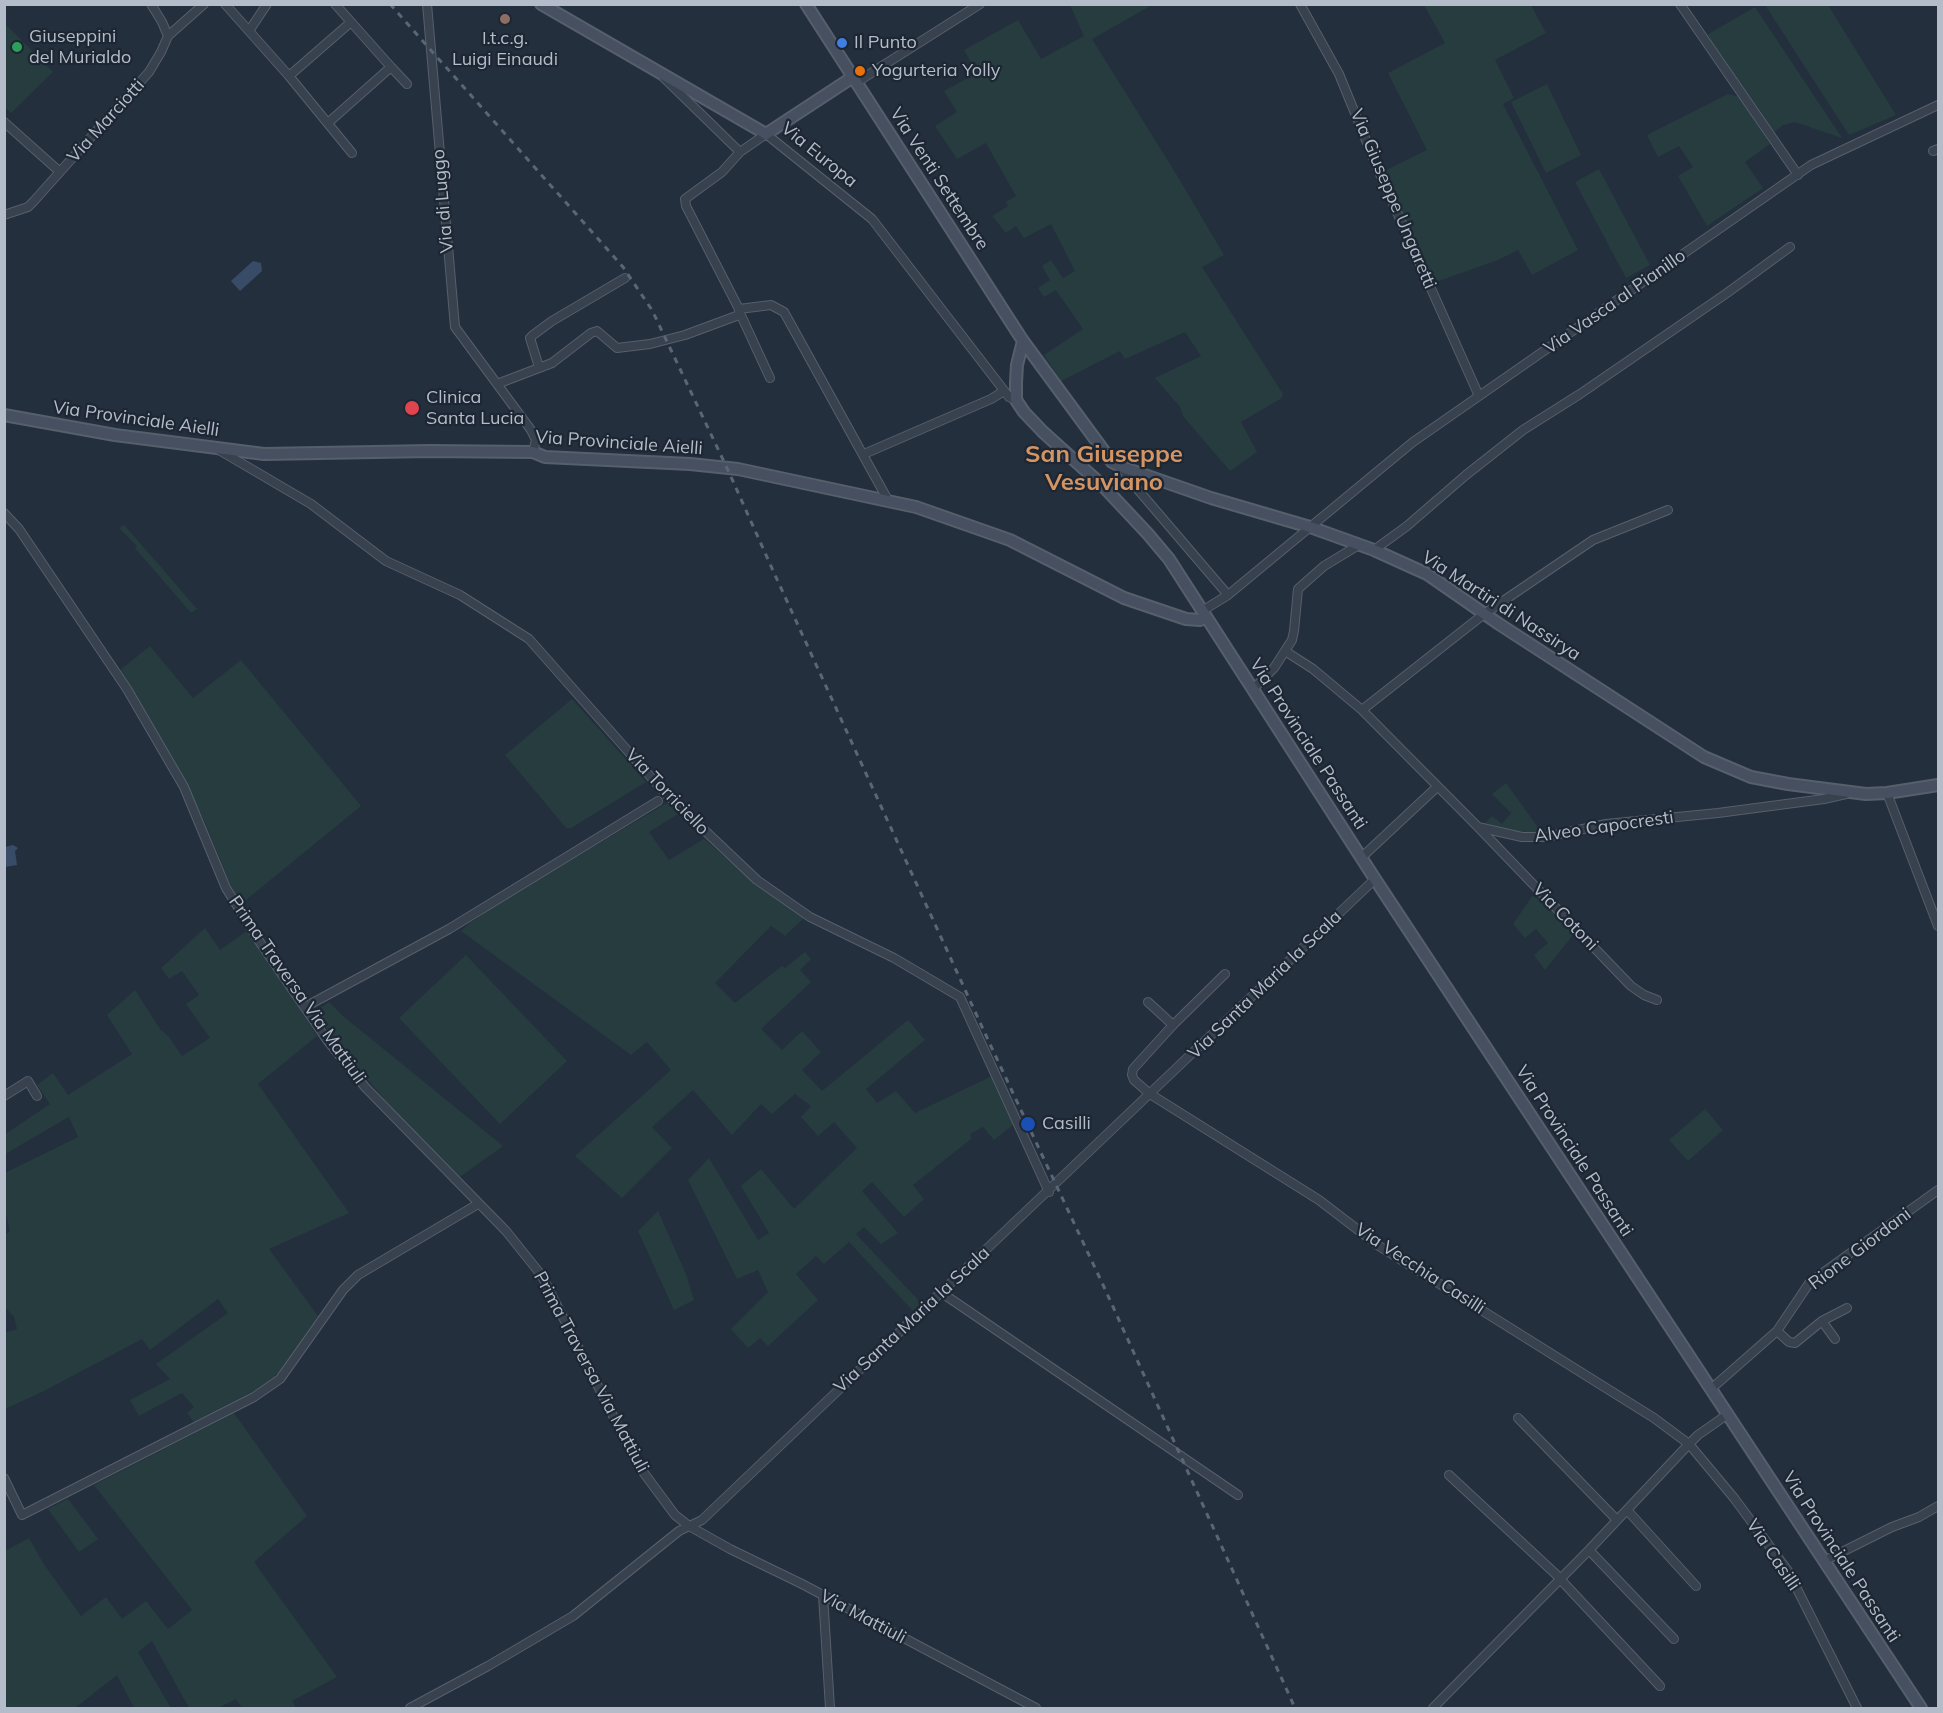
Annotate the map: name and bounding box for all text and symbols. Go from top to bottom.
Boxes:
marker: I.t.c.g. Luigi Einaudi [498,12,512,26]
place label: Giuseppini del Murialdo [29,26,131,68]
place label: I.t.c.g. Luigi Einaudi [452,28,558,70]
place label: Il Punto [854,32,917,54]
marker: Il Punto [835,36,849,50]
marker: Giuseppini del Murialdo [10,40,24,54]
place label: Yogurteria Yolly [872,60,1000,82]
marker: Yogurteria Yolly [853,64,867,78]
street label: Via Marciotti [63,75,149,167]
street label: Via Venti Settembre [885,104,993,254]
street label: Via Giuseppe Ungaretti [1345,106,1441,292]
street label: Via Europa [777,118,861,192]
street label: Via di Luggo [428,148,458,254]
street label: Via Vasca al Pianillo [1540,245,1690,359]
place label: Clinica Santa Lucia [426,387,524,430]
street label: Via Provinciale Aielli [51,397,221,441]
marker: Clinica Santa Lucia [403,399,421,417]
street label: Via Provinciale Aielli [535,426,703,460]
district label: San Giuseppe Vesuviano [1025,441,1183,497]
street label: Via Martiri di Nassirya [1417,547,1585,665]
street label: Via Provinciale Passanti [1245,654,1371,834]
street label: Via Torriciello [621,744,713,840]
street label: Alveo Capocresti [1533,807,1675,847]
street label: Via Cotoni [1528,879,1602,955]
street label: Prima Traversa Via Mattiuli [224,892,370,1088]
street label: Via Santa Maria la Scala [1184,906,1346,1064]
street label: Via Provinciale Passanti [1511,1061,1637,1241]
place label: Casilli [1042,1113,1091,1135]
marker: Casilli [1019,1115,1037,1133]
street label: Rione Giordani [1805,1203,1915,1295]
street label: Via Vecchia Casilli [1351,1219,1489,1319]
street label: Via Santa Maria la Scala [830,1242,994,1398]
street label: Prima Traversa Via Mattiuli [529,1268,653,1476]
street label: Via Provinciale Passanti [1778,1467,1904,1647]
street label: Via Casilli [1741,1515,1805,1595]
street label: Via Mattiuli [816,1585,910,1649]

